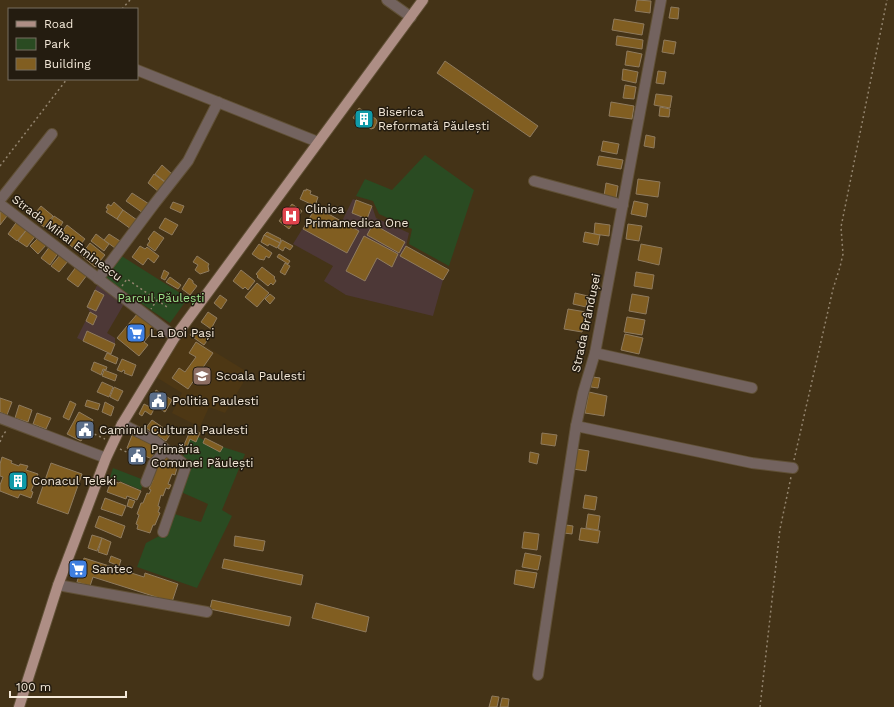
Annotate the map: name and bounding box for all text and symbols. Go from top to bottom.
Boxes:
legend [8,8,138,80]
text: Road [44,17,73,31]
text: Park [44,37,70,51]
text: Building [44,57,91,71]
place label: Biserica Reformată Păulești [378,105,490,133]
building icon: Biserica Reformată Păulești [353,108,375,130]
street label: Strada Mihai Eminescu [9,192,125,284]
place label: Clinica Primamedica One [305,202,408,230]
hospital icon: Clinica Primamedica One [280,205,302,227]
street label: Strada Brândușei [569,272,603,374]
park label: Parcul Păulești [118,291,204,305]
supermarket icon: La Doi Pași [125,322,147,344]
place label: La Doi Pași [150,326,215,340]
school or university icon: Scoala Paulesti [191,365,213,387]
place label: Scoala Paulesti [216,369,305,383]
public building icon: Politia Paulesti [147,390,169,412]
place label: Politia Paulesti [172,394,259,408]
public building icon: Caminul Cultural Paulesti [74,419,96,441]
place label: Caminul Cultural Paulesti [99,423,248,437]
place label: Primăria Comunei Păulești [151,442,254,470]
public building icon: Primăria Comunei Păulești [126,445,148,467]
building icon: Conacul Teleki [7,470,29,492]
place label: Conacul Teleki [32,474,116,488]
supermarket icon: Santec [67,558,89,580]
place label: Santec [92,562,133,576]
scale bar [10,673,126,699]
text: 100 m [16,680,51,694]

